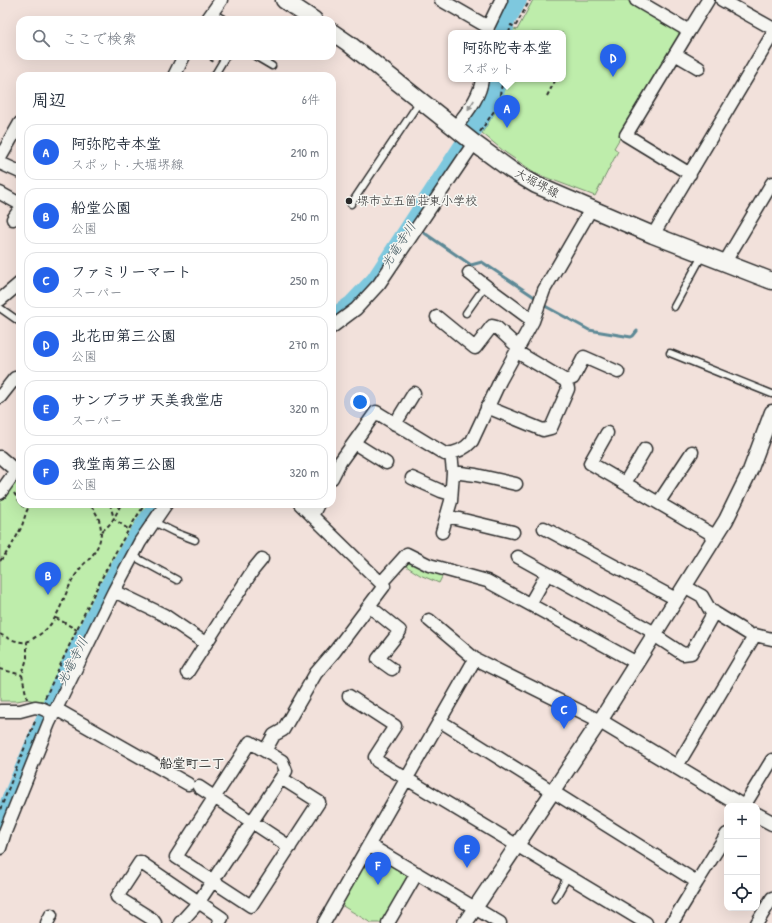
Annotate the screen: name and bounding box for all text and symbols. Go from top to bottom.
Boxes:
search box [16,16,336,60]
icon: search [30,27,52,49]
text: ここで検索 [62,28,137,49]
popup [448,30,566,82]
text: 阿弥陀寺本堂 [462,37,552,58]
pin: D [600,44,626,77]
text: スポット [462,59,514,77]
text: 周辺 [32,88,66,111]
text: 6件 [302,90,320,108]
pin: A [494,95,520,128]
one-way arrow [468,99,475,111]
text: 阿弥陀寺本堂 [71,133,161,154]
text: A [43,143,49,161]
text: 210 m [291,143,319,161]
text: スポット · 大堀堺線 [71,155,184,173]
street label: 大堀堺線 [512,164,562,201]
place label: 堺市立五箇荘東小学校 [357,192,477,209]
marker: 堺市立五箇荘東小学校 [344,196,354,206]
text: 船堂公園 [71,197,131,218]
text: B [43,207,49,225]
text: 240 m [290,207,319,225]
water label: 光竜寺川 [376,218,420,272]
text: 公園 [71,219,97,237]
text: ファミリーマート [71,261,192,282]
text: C [42,271,50,289]
text: 250 m [290,271,319,289]
text: スーパー [71,283,122,301]
text: 北花田第三公園 [71,325,176,346]
text: D [43,335,49,353]
text: 270 m [289,335,319,353]
text: 公園 [71,347,97,365]
text: サンプラザ 天美我堂店 [71,389,224,410]
your location [350,392,370,412]
text: E [43,399,49,417]
text: 320 m [289,399,319,417]
text: スーパー [71,411,122,429]
text: 我堂南第三公園 [71,453,176,474]
text: F [44,463,48,481]
text: 320 m [289,463,319,481]
text: 公園 [71,475,97,493]
pin: B [35,562,61,595]
water label: 光竜寺川 [52,634,92,688]
pin: C [551,696,577,729]
district label: 船堂町二丁 [159,754,225,772]
map controls [724,803,760,911]
button: + [724,803,760,839]
pin: E [454,835,480,868]
button: − [724,839,760,875]
pin: F [365,852,391,885]
button: locate [724,875,760,911]

